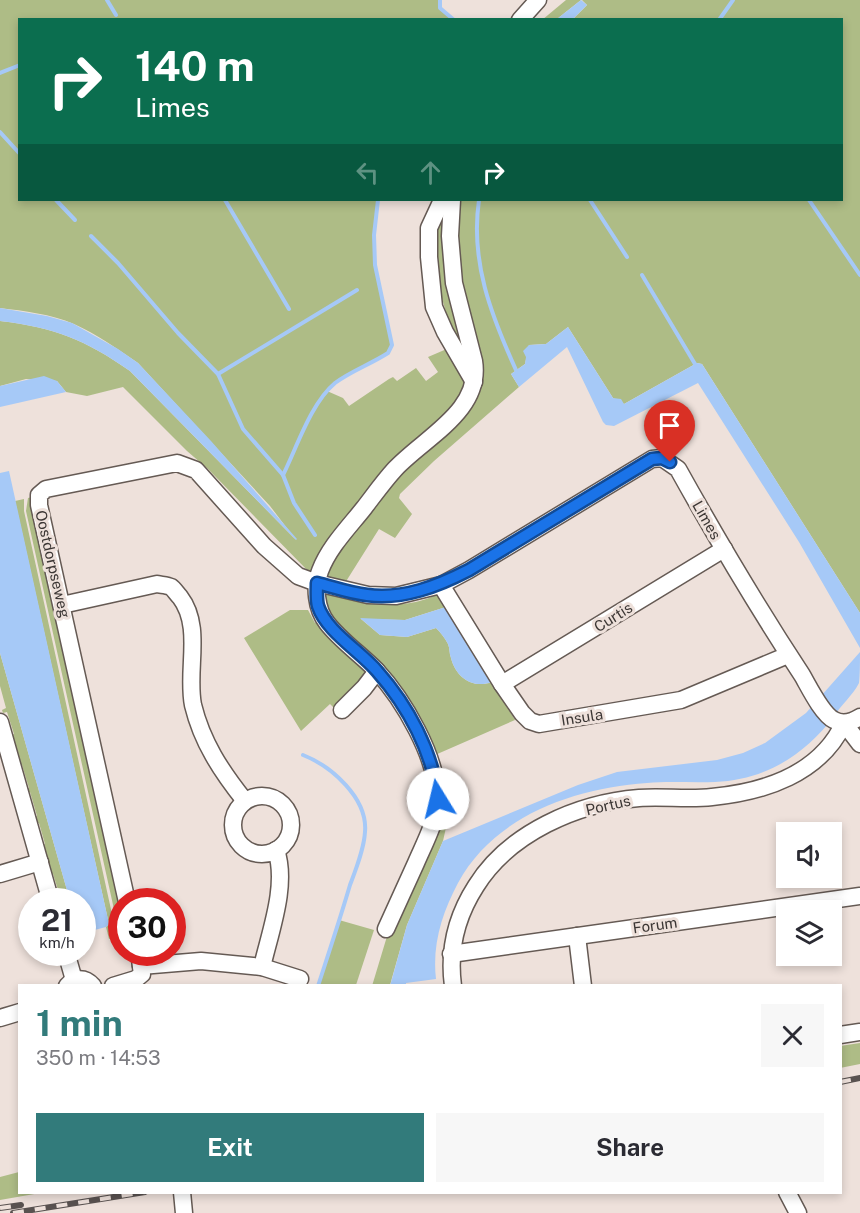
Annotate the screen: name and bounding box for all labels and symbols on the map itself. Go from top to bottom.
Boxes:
pin [644,400,695,462]
street label: Limes [689,498,725,542]
street label: Oostdorpseweg [32,509,74,619]
street label: Curtis [591,599,635,635]
street label: Insula [560,705,604,729]
position arrow [406,767,470,831]
street label: Portus [584,792,632,818]
speed limit sign: 30 [108,888,186,966]
street label: Forum [632,913,678,937]

